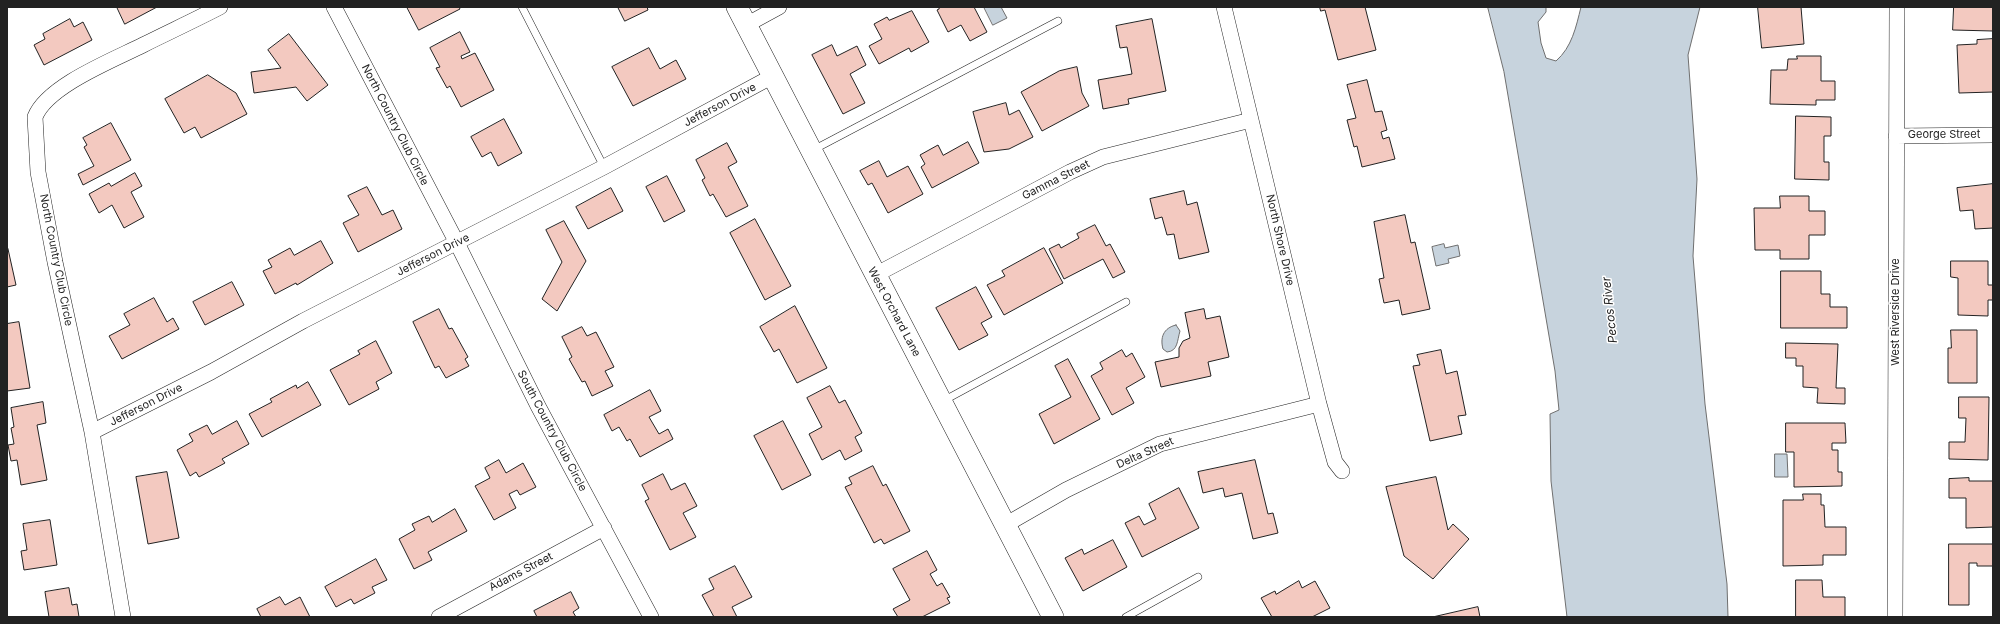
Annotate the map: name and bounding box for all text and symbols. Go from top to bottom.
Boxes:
street label: North Country Club Circle [359,62,431,188]
street label: Jefferson Drive [682,80,758,130]
street label: George Street [1908,128,1980,142]
street label: Gamma Street [1020,157,1092,203]
street label: North Country Club Circle [37,193,75,327]
street label: North Shore Drive [1263,193,1297,287]
street label: Jefferson Drive [394,231,472,279]
street label: West Riverside Drive [1889,258,1903,366]
street label: West Orchard Lane [865,265,923,359]
water label: Pecos River [1599,276,1621,344]
street label: South Country Club Circle [514,368,590,494]
street label: Jefferson Drive [107,381,185,429]
street label: Delta Street [1114,435,1176,471]
street label: Adams Street [487,550,555,594]

